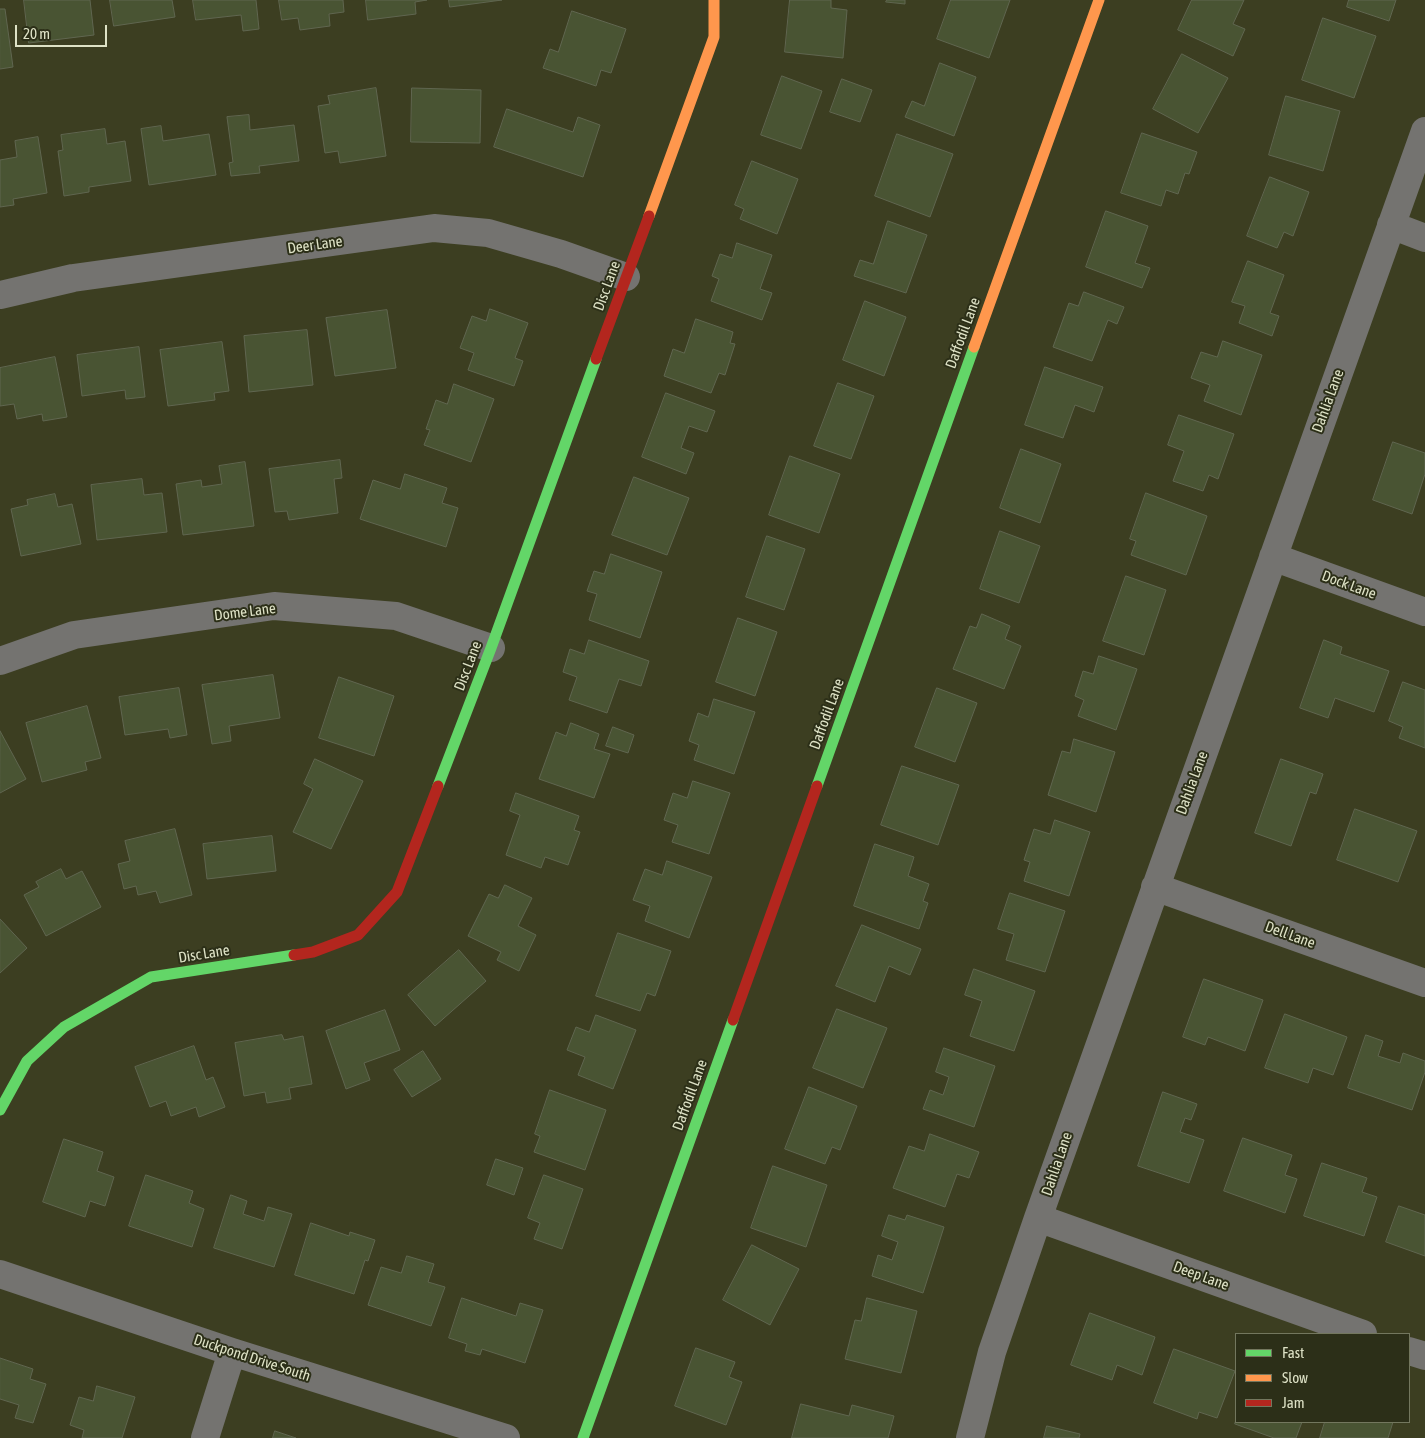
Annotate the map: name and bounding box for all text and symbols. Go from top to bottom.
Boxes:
scale bar [18,15,110,47]
text: 20 m [23,25,50,42]
street label: Deer Lane [286,232,344,258]
street label: Disc Lane [590,259,624,313]
street label: Daffodil Lane [942,295,984,371]
street label: Dahlia Lane [1308,367,1348,435]
street label: Dock Lane [1319,567,1379,603]
street label: Dome Lane [213,599,277,625]
street label: Disc Lane [450,639,486,693]
street label: Daffodil Lane [806,676,848,752]
street label: Dahlia Lane [1172,749,1212,817]
street label: Dell Lane [1262,918,1318,952]
street label: Disc Lane [177,941,231,967]
street label: Daffodil Lane [669,1057,711,1133]
street label: Dahlia Lane [1038,1130,1076,1198]
street label: Deep Lane [1171,1258,1231,1294]
street label: Duckpond Drive South [191,1331,313,1385]
legend [1235,1333,1410,1423]
text: Fast [1282,1344,1304,1361]
text: Slow [1282,1369,1308,1386]
text: Jam [1282,1394,1305,1411]

